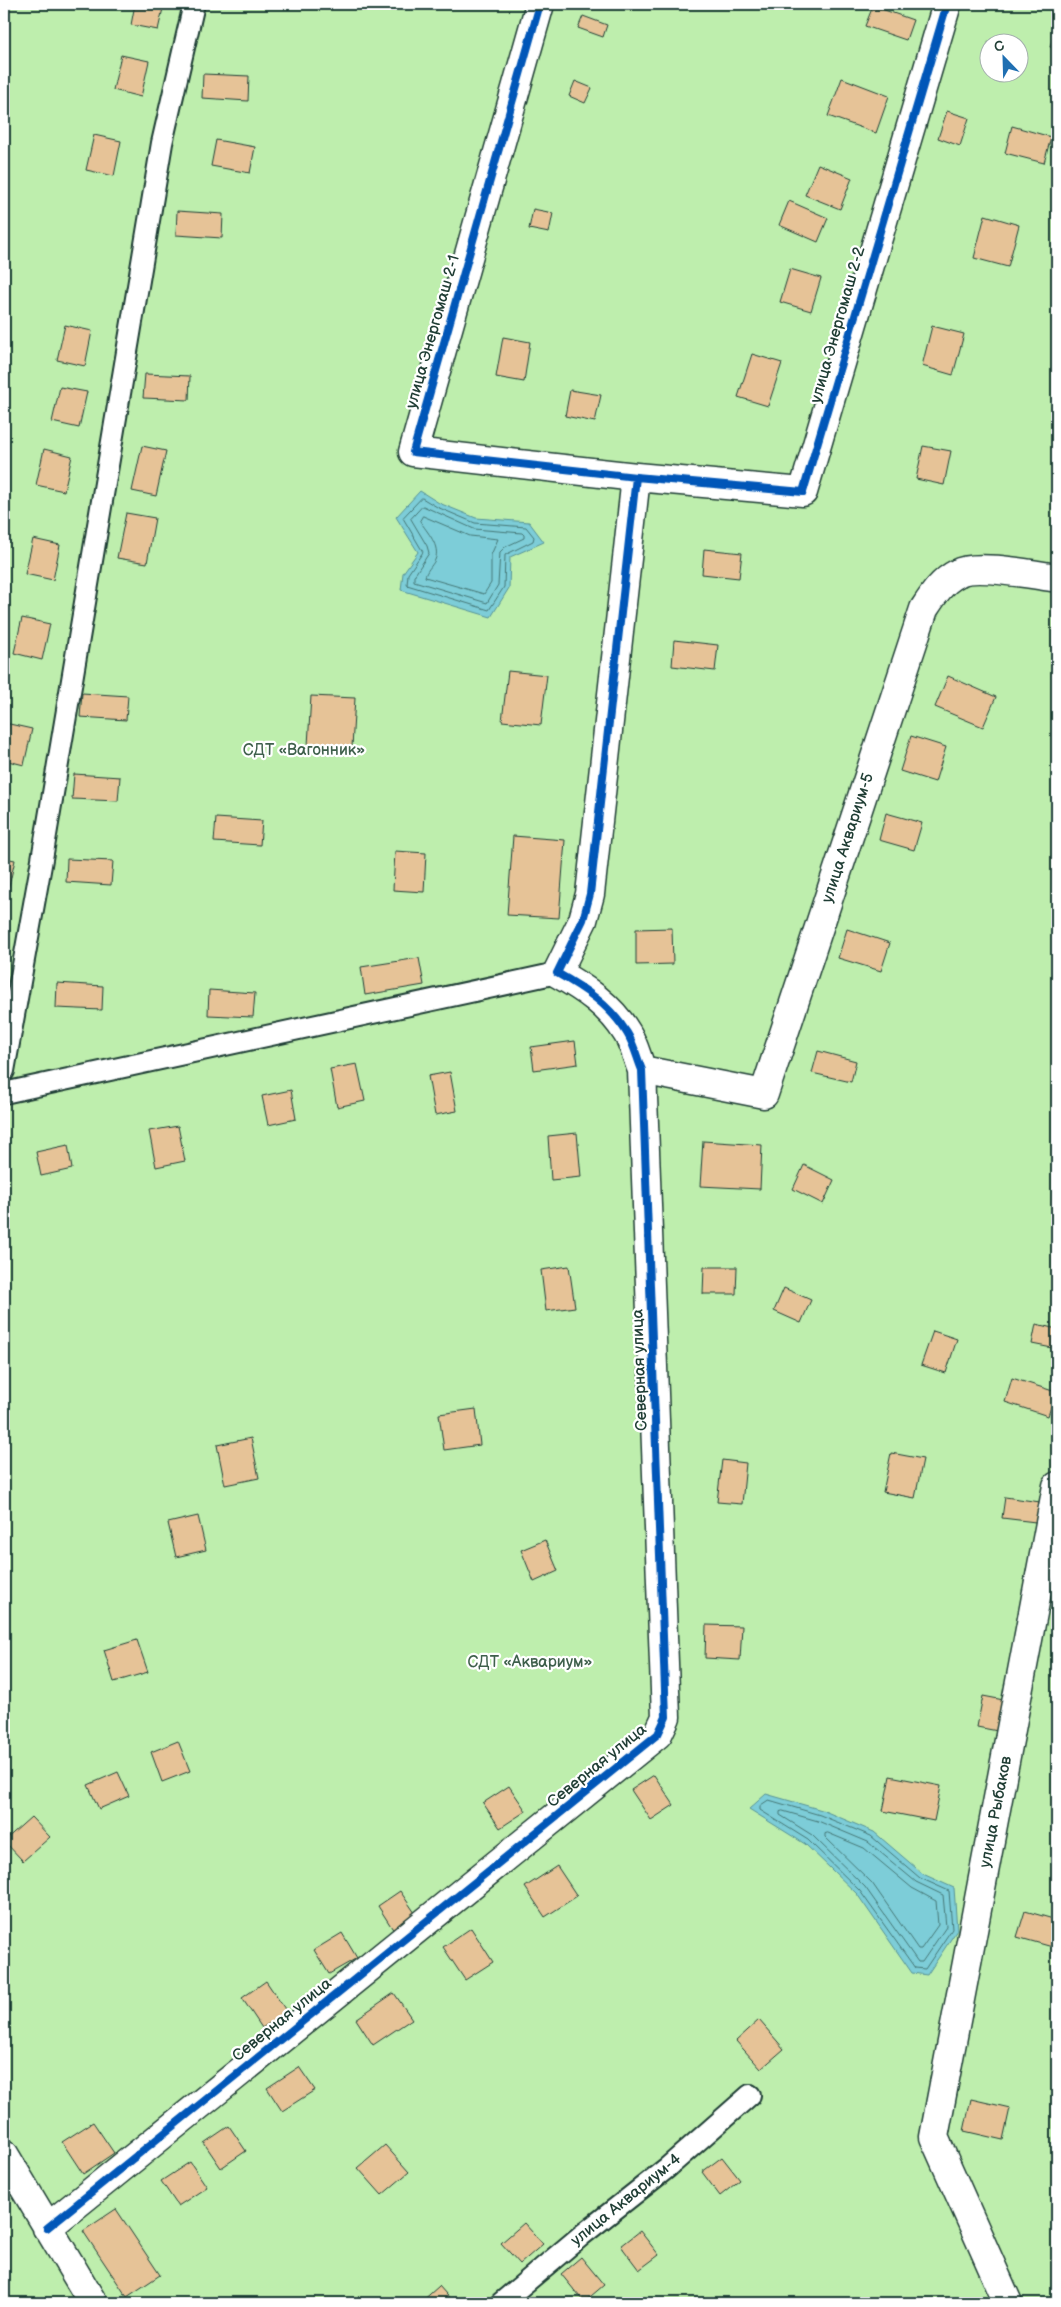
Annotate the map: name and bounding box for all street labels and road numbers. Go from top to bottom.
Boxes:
street label: улица Энергомаш 2-2 [807,244,870,406]
street label: улица Энергомаш 2-1 [402,253,464,411]
street label: улица Аквариум-5 [818,771,878,905]
street label: Северная улица [628,1308,652,1431]
street label: Северная улица [544,1720,651,1812]
street label: улица Рыбаков [976,1754,1016,1869]
street label: Северная улица [229,1974,336,2066]
street label: улица Аквариум-4 [567,2150,685,2250]

